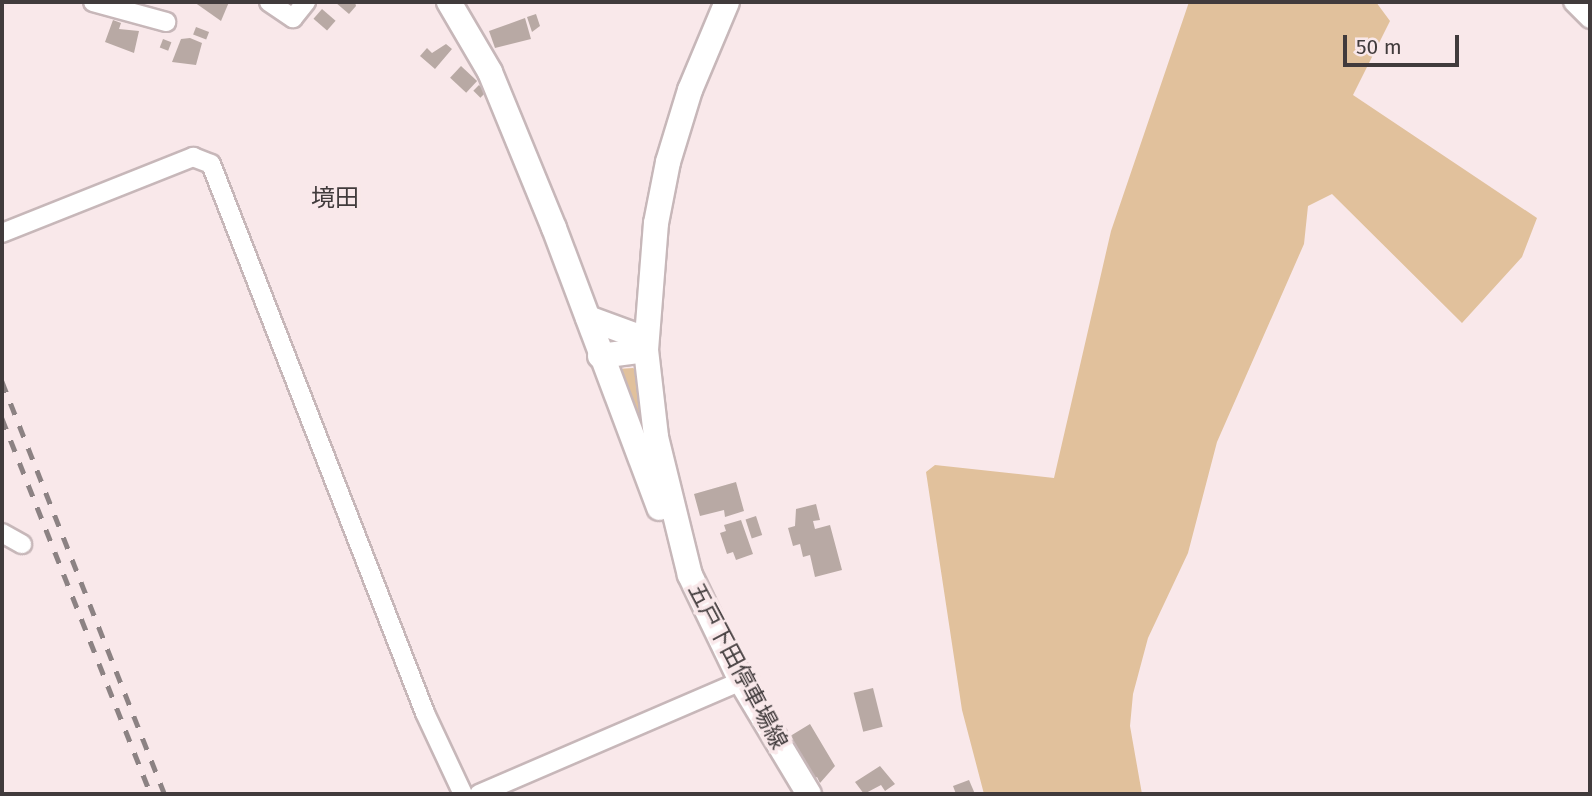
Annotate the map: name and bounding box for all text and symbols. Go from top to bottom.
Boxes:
scale bar [1347,21,1462,65]
text: 50 m [1356,34,1402,60]
district label: 境田 [311,185,359,213]
street label: 五戸下田停車場線 [683,578,793,754]

